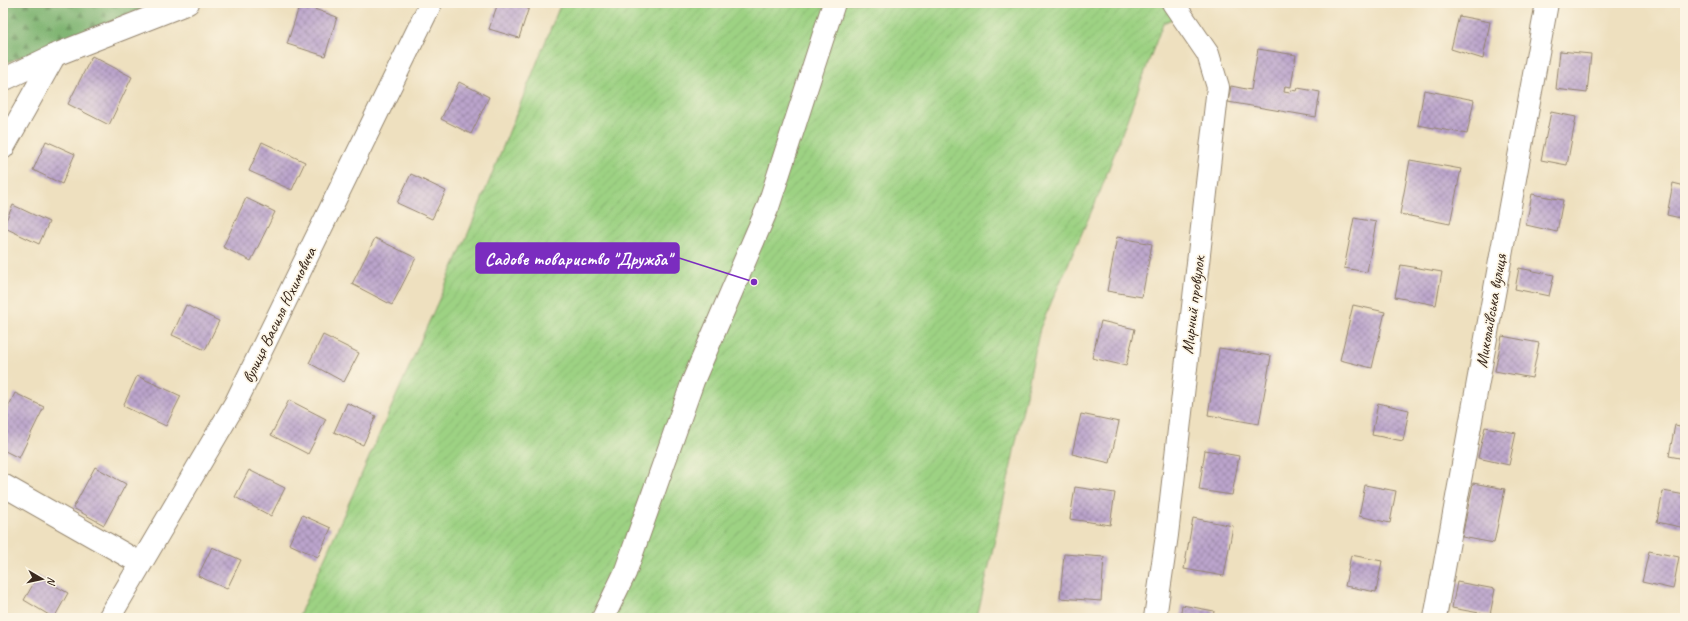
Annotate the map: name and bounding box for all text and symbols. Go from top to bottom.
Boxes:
street label: вулиця Василя Юхимовича [237,242,322,386]
callout: Садове товариство "Дружба" [476,243,679,273]
text: Садове товариство "Дружба" [485,248,675,270]
street label: Миколаївська вулиця [1471,252,1511,369]
street label: Мирний провулок [1177,253,1210,355]
north arrow [22,559,62,599]
text: N [44,576,59,587]

